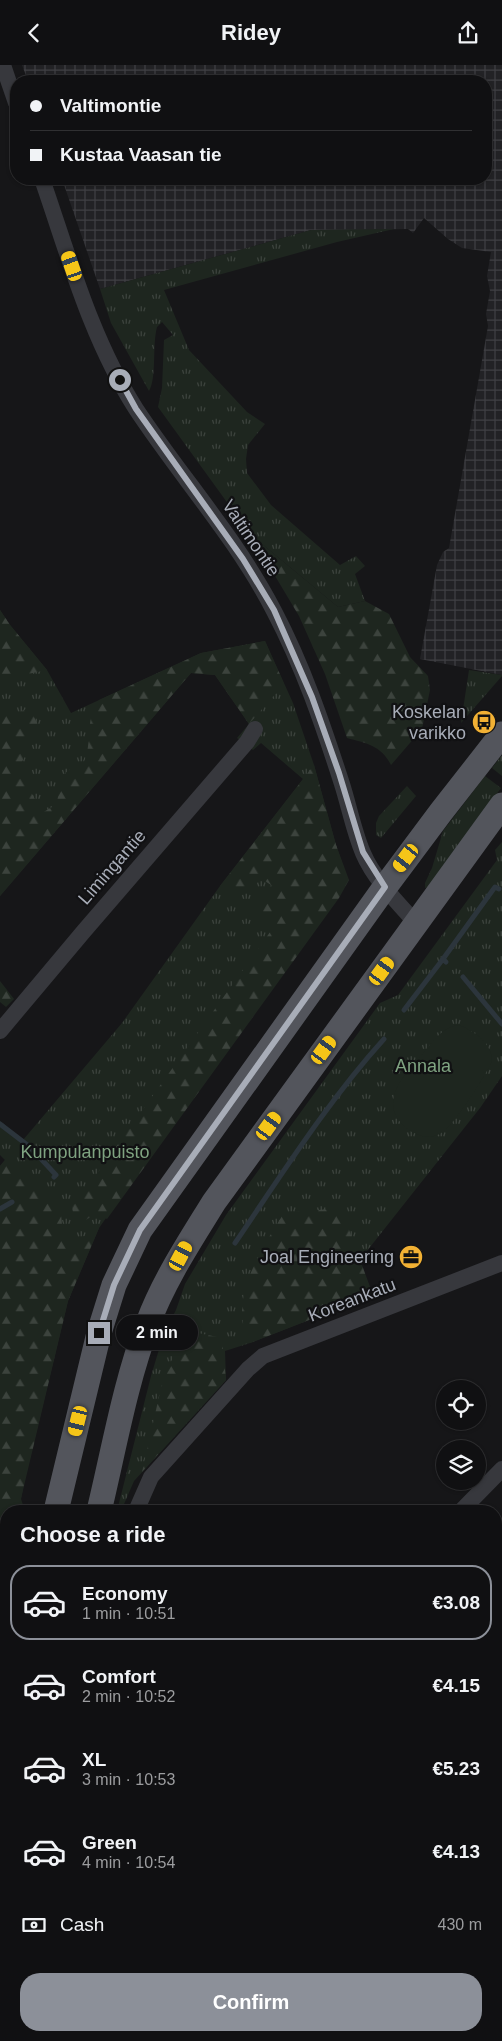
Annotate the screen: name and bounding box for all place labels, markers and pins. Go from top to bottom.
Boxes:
place label: Koskelan varikko [392,702,466,743]
bus stop icon: Koskelan varikko [471,709,497,735]
office icon: Joal Engineering [398,1244,424,1270]
place label: Joal Engineering [260,1247,394,1267]

